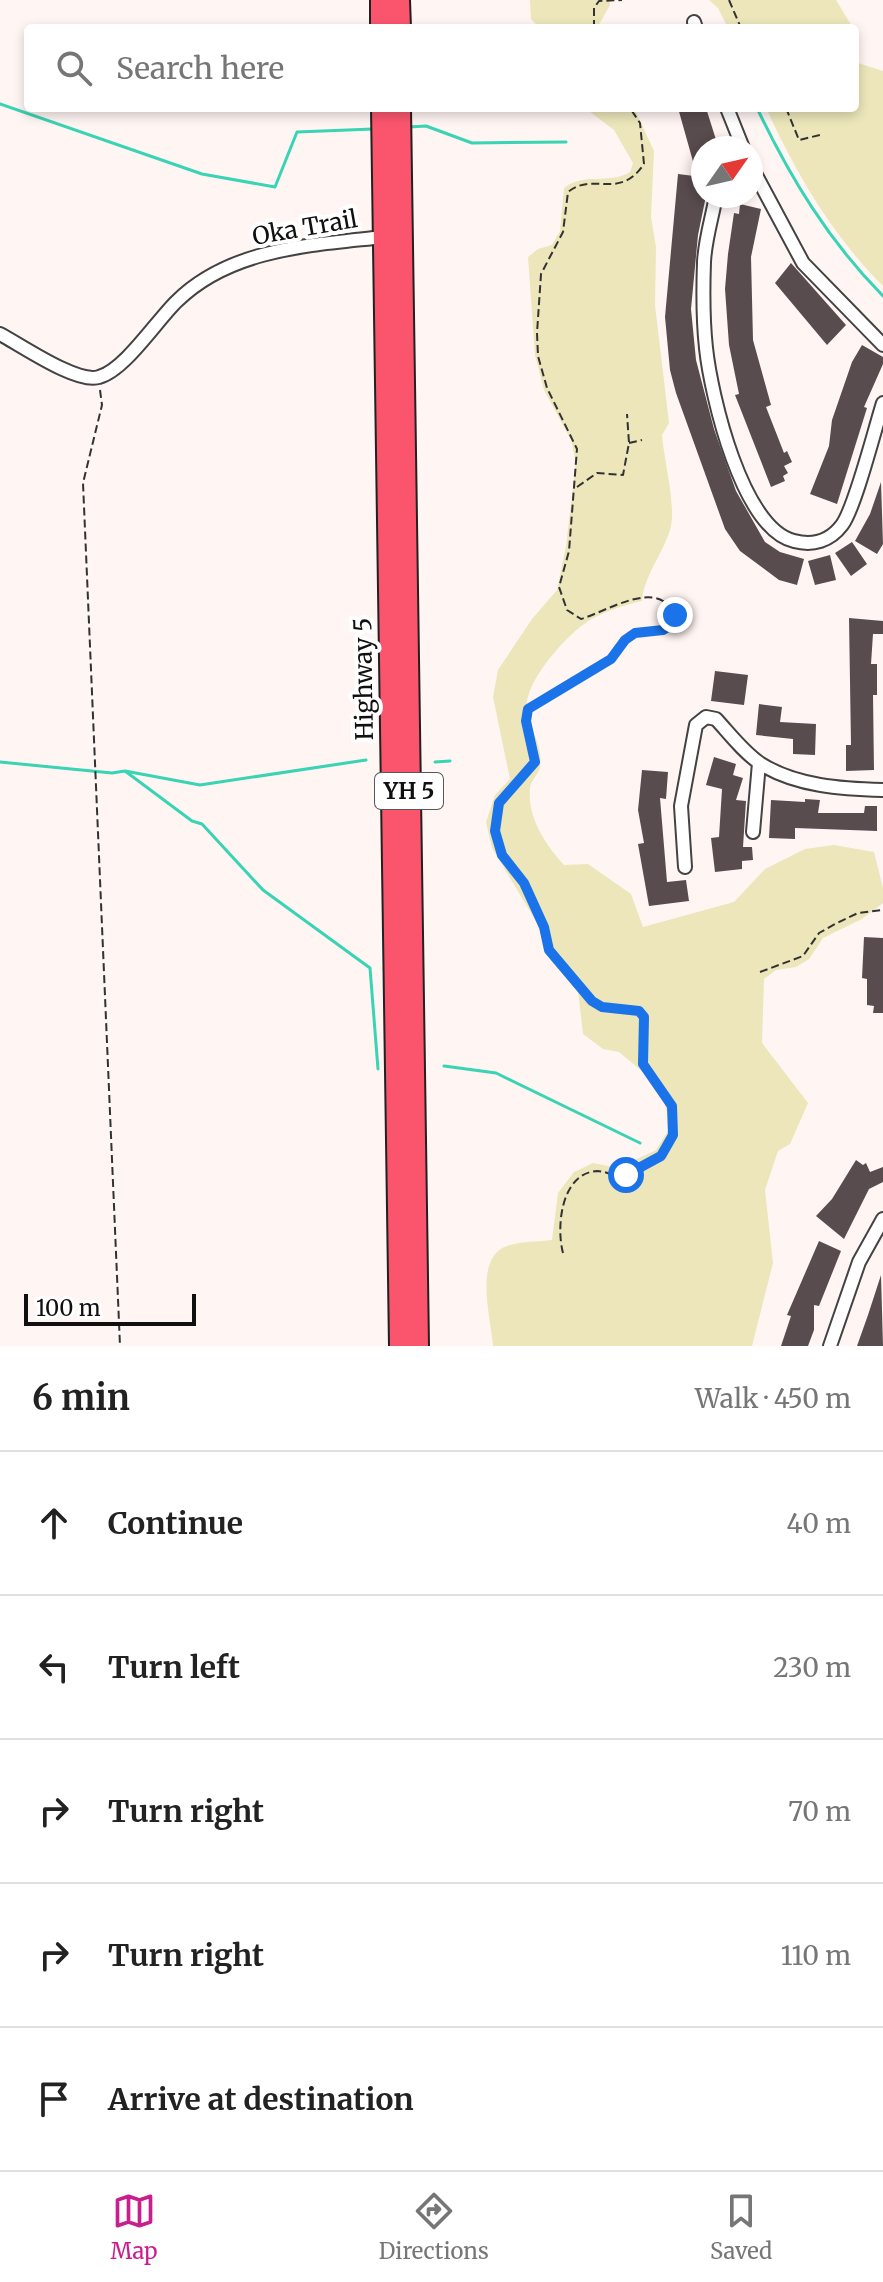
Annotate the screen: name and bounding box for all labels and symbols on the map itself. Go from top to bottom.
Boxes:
north arrow [691,136,763,208]
street label: Oka Trail [250,203,360,252]
route end [657,597,693,633]
street label: Highway 5 [347,617,380,741]
road number: YH 5 [375,773,443,809]
route start [608,1157,644,1193]
scale bar [24,1290,196,1326]

